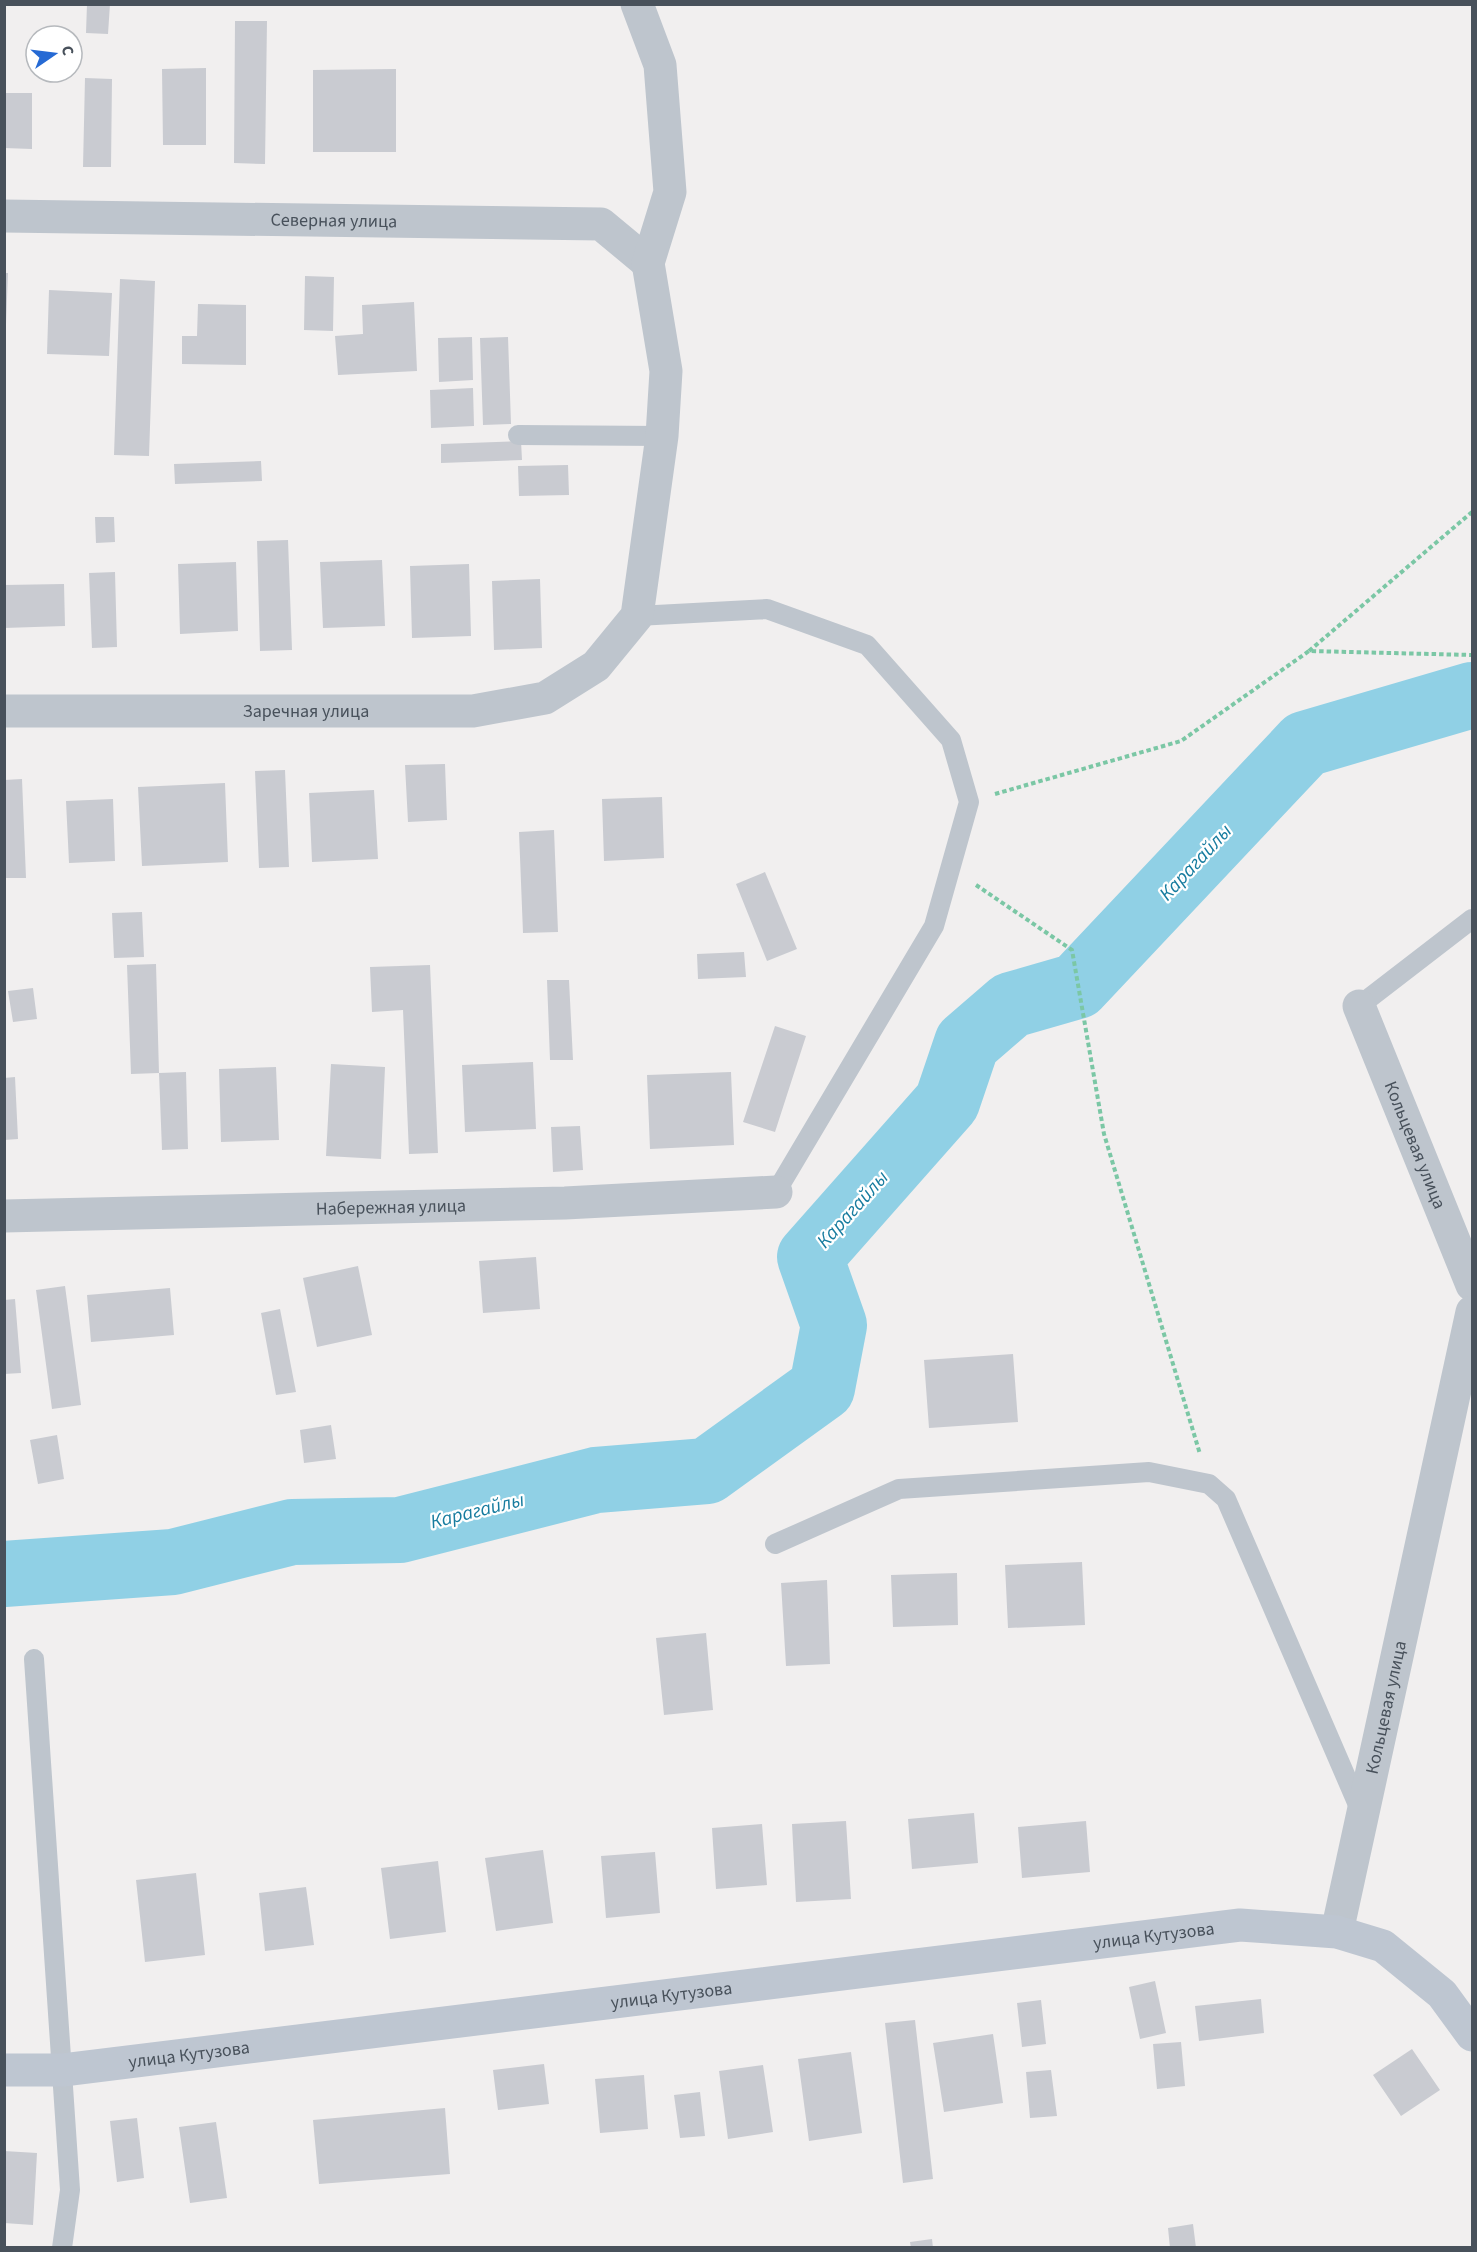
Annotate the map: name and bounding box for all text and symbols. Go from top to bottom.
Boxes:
north arrow [24,24,84,84]
text: С [56,43,79,58]
street label: Северная улица [270,208,397,234]
street label: Заречная улица [243,699,369,724]
water label: Карагайлы [1153,818,1239,907]
street label: Кольцевая улица [1378,1078,1452,1213]
water label: Карагайлы [810,1165,895,1255]
street label: Набережная улица [316,1193,466,1222]
water label: Карагайлы [427,1486,527,1536]
street label: Кольцевая улица [1360,1638,1413,1776]
street label: улица Кутузова [1092,1916,1216,1956]
street label: улица Кутузова [609,1976,734,2015]
street label: улица Кутузова [127,2035,251,2075]

